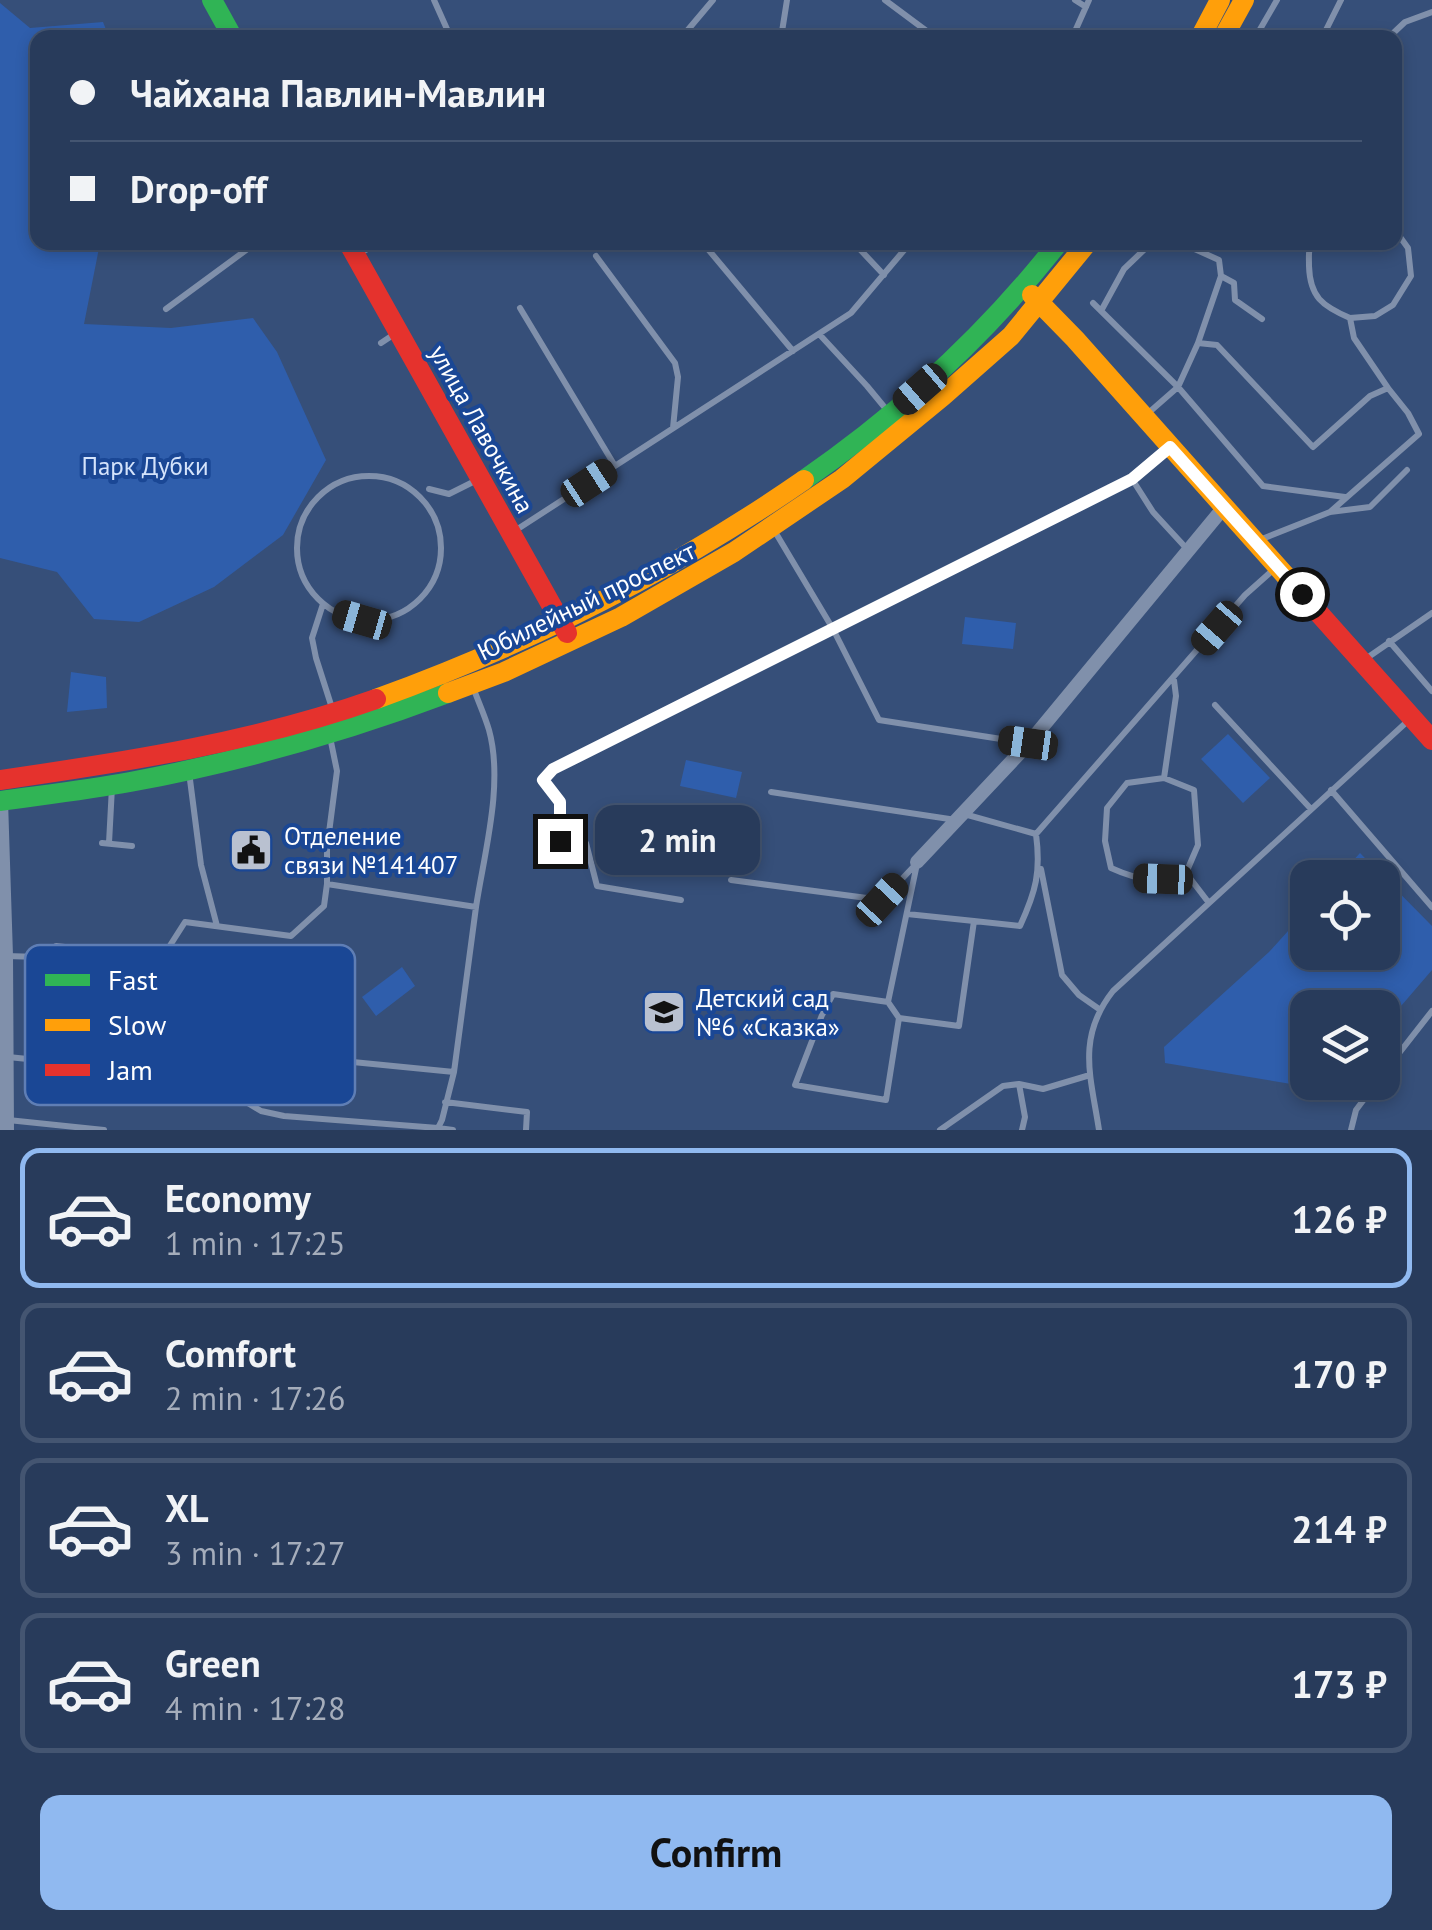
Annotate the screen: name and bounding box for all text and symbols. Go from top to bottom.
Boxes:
text: Чайхана Павлин-Мавлин [130,68,546,117]
text: Drop-off [130,164,267,213]
street label: улица Лавочкина [423,339,541,519]
car [888,358,952,420]
park label: Парк Дубки [81,450,209,482]
car [556,454,622,512]
street label: Юбилейный проспект [472,534,700,668]
route start [1280,572,1325,617]
car [1186,596,1248,660]
car [329,597,395,643]
car [996,724,1060,762]
callout: 2 min [595,806,760,876]
route end [538,819,583,864]
text: 2 min [638,819,717,861]
place label: Отделение связи №141407 [284,820,458,881]
public building icon: Отделение связи №141407 [228,827,274,873]
map controls [1290,860,1400,1100]
button: locate [1290,860,1400,970]
car [1132,863,1194,895]
car [851,868,913,932]
legend [25,945,355,1105]
text: Fast [108,961,158,998]
place label: Детский сад №6 «Сказка» [696,982,840,1043]
school or university icon: Детский сад №6 «Сказка» [641,989,687,1035]
button: layers [1290,990,1400,1100]
text: Slow [108,1006,167,1043]
text: Jam [107,1051,153,1088]
icon: car [45,1173,135,1263]
text: Economy [165,1173,311,1222]
text: 126 ₽ [1291,1194,1387,1243]
text: 1 min · 17:25 [165,1222,345,1264]
icon: car [45,1328,135,1418]
text: Comfort [165,1328,296,1377]
text: 170 ₽ [1291,1349,1387,1398]
text: 2 min · 17:26 [165,1377,345,1419]
icon: car [45,1483,135,1573]
text: XL [165,1483,209,1532]
text: 214 ₽ [1291,1504,1387,1553]
text: 3 min · 17:27 [165,1532,345,1574]
icon: car [45,1638,135,1728]
text: Green [165,1638,261,1687]
text: 173 ₽ [1291,1659,1387,1708]
text: 4 min · 17:28 [165,1687,345,1729]
button: Confirm [40,1795,1392,1910]

